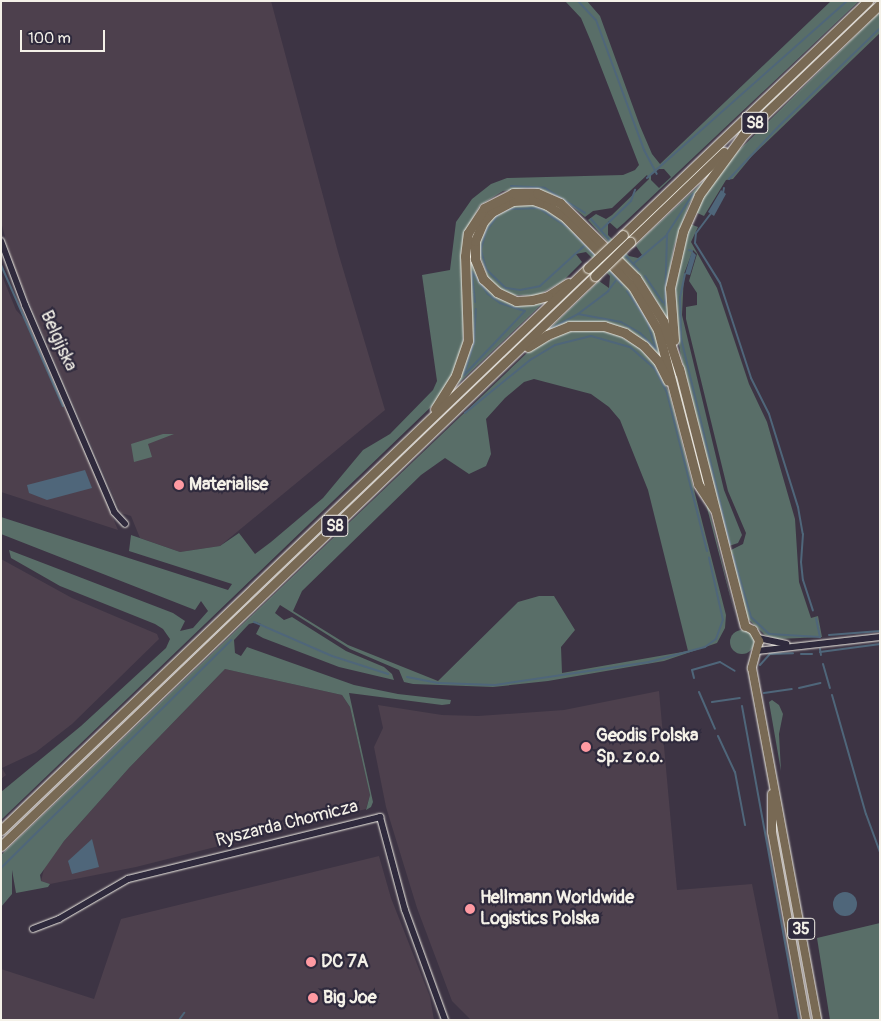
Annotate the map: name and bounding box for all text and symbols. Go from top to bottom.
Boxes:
scale bar [22,20,108,52]
text: 100 m [28,29,71,48]
road number: S8 [741,110,769,136]
street label: Belgijska [35,307,81,375]
place label: Materialise [189,474,268,496]
marker: Materialise [173,479,185,491]
road number: S8 [321,512,349,540]
place label: Geodis Polska Sp. z o.o. [596,726,698,769]
marker: Geodis Polska Sp. z o.o. [580,741,592,753]
street label: Ryszarda Chomicza [214,796,360,852]
place label: Hellmann Worldwide Logistics Polska [480,888,634,931]
marker: Hellmann Worldwide Logistics Polska [464,903,476,915]
road number: 35 [786,916,816,942]
place label: DC 7A [321,951,369,973]
marker: DC 7A [305,956,317,968]
place label: Big Joe [323,987,377,1009]
marker: Big Joe [307,992,319,1004]

